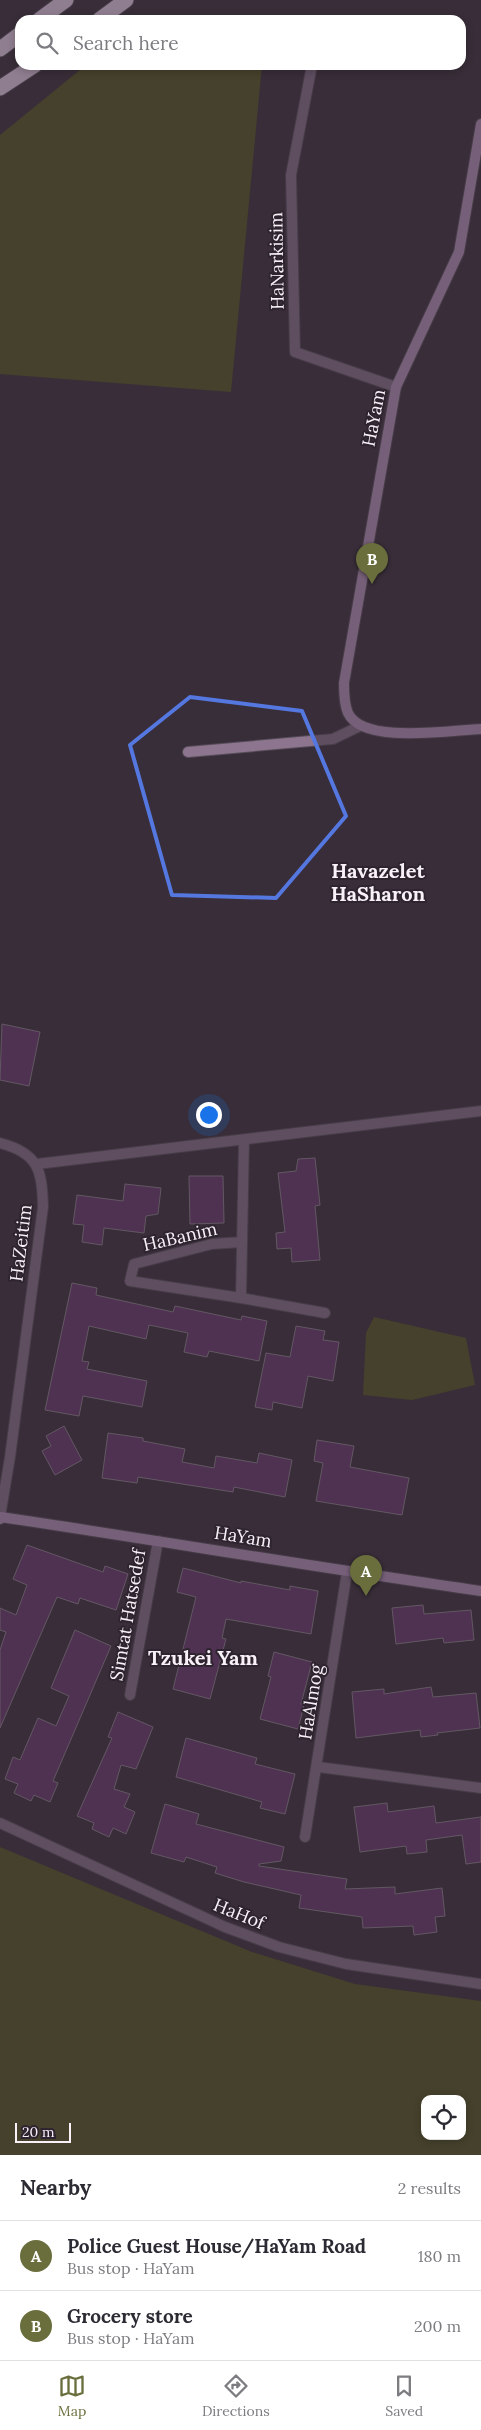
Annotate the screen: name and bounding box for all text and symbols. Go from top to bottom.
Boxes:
search box [15,15,466,70]
icon: search [33,29,61,57]
text: Search here [73,31,179,55]
street label: HaNarkisim [264,212,289,310]
street label: HaYam [357,387,390,449]
pin: B [356,543,388,584]
district label: Havazelet HaSharon [331,858,426,906]
your location [196,1102,222,1128]
street label: HaZeitim [4,1203,37,1283]
street label: HaBanim [140,1217,219,1256]
street label: HaYam [213,1521,274,1552]
street label: Simtat Hatsedef [105,1545,151,1683]
pin: A [350,1555,382,1596]
district label: Tzukei Yam [148,1645,259,1670]
street label: HaAlmog [293,1662,328,1741]
street label: HaHof [210,1893,270,1935]
map controls [421,2095,466,2140]
button: locate [421,2095,466,2140]
scale bar [15,2120,71,2143]
text: 20 m [22,2123,54,2141]
text: Nearby [20,2174,91,2201]
text: 2 results [398,2178,461,2198]
text: Police Guest House/HaYam Road [67,2234,366,2258]
text: A [31,2246,41,2266]
text: 180 m [418,2246,461,2266]
text: Bus stop · HaYam [67,2258,195,2278]
text: Grocery store [67,2304,193,2328]
text: B [31,2316,41,2336]
text: 200 m [414,2316,461,2336]
text: Bus stop · HaYam [67,2328,195,2348]
tab: Map [58,2372,86,2420]
tab: Directions [202,2372,270,2420]
tab: Saved [385,2372,423,2420]

